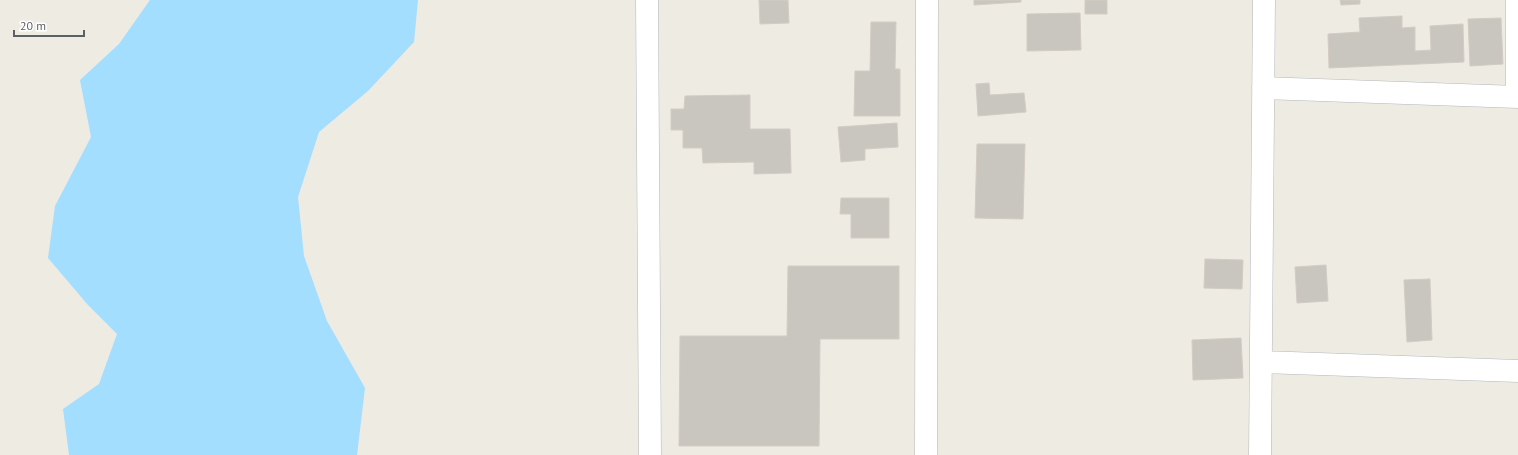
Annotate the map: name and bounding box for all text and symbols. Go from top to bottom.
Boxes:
scale bar [14,12,84,38]
text: 20 m [20,18,46,33]

